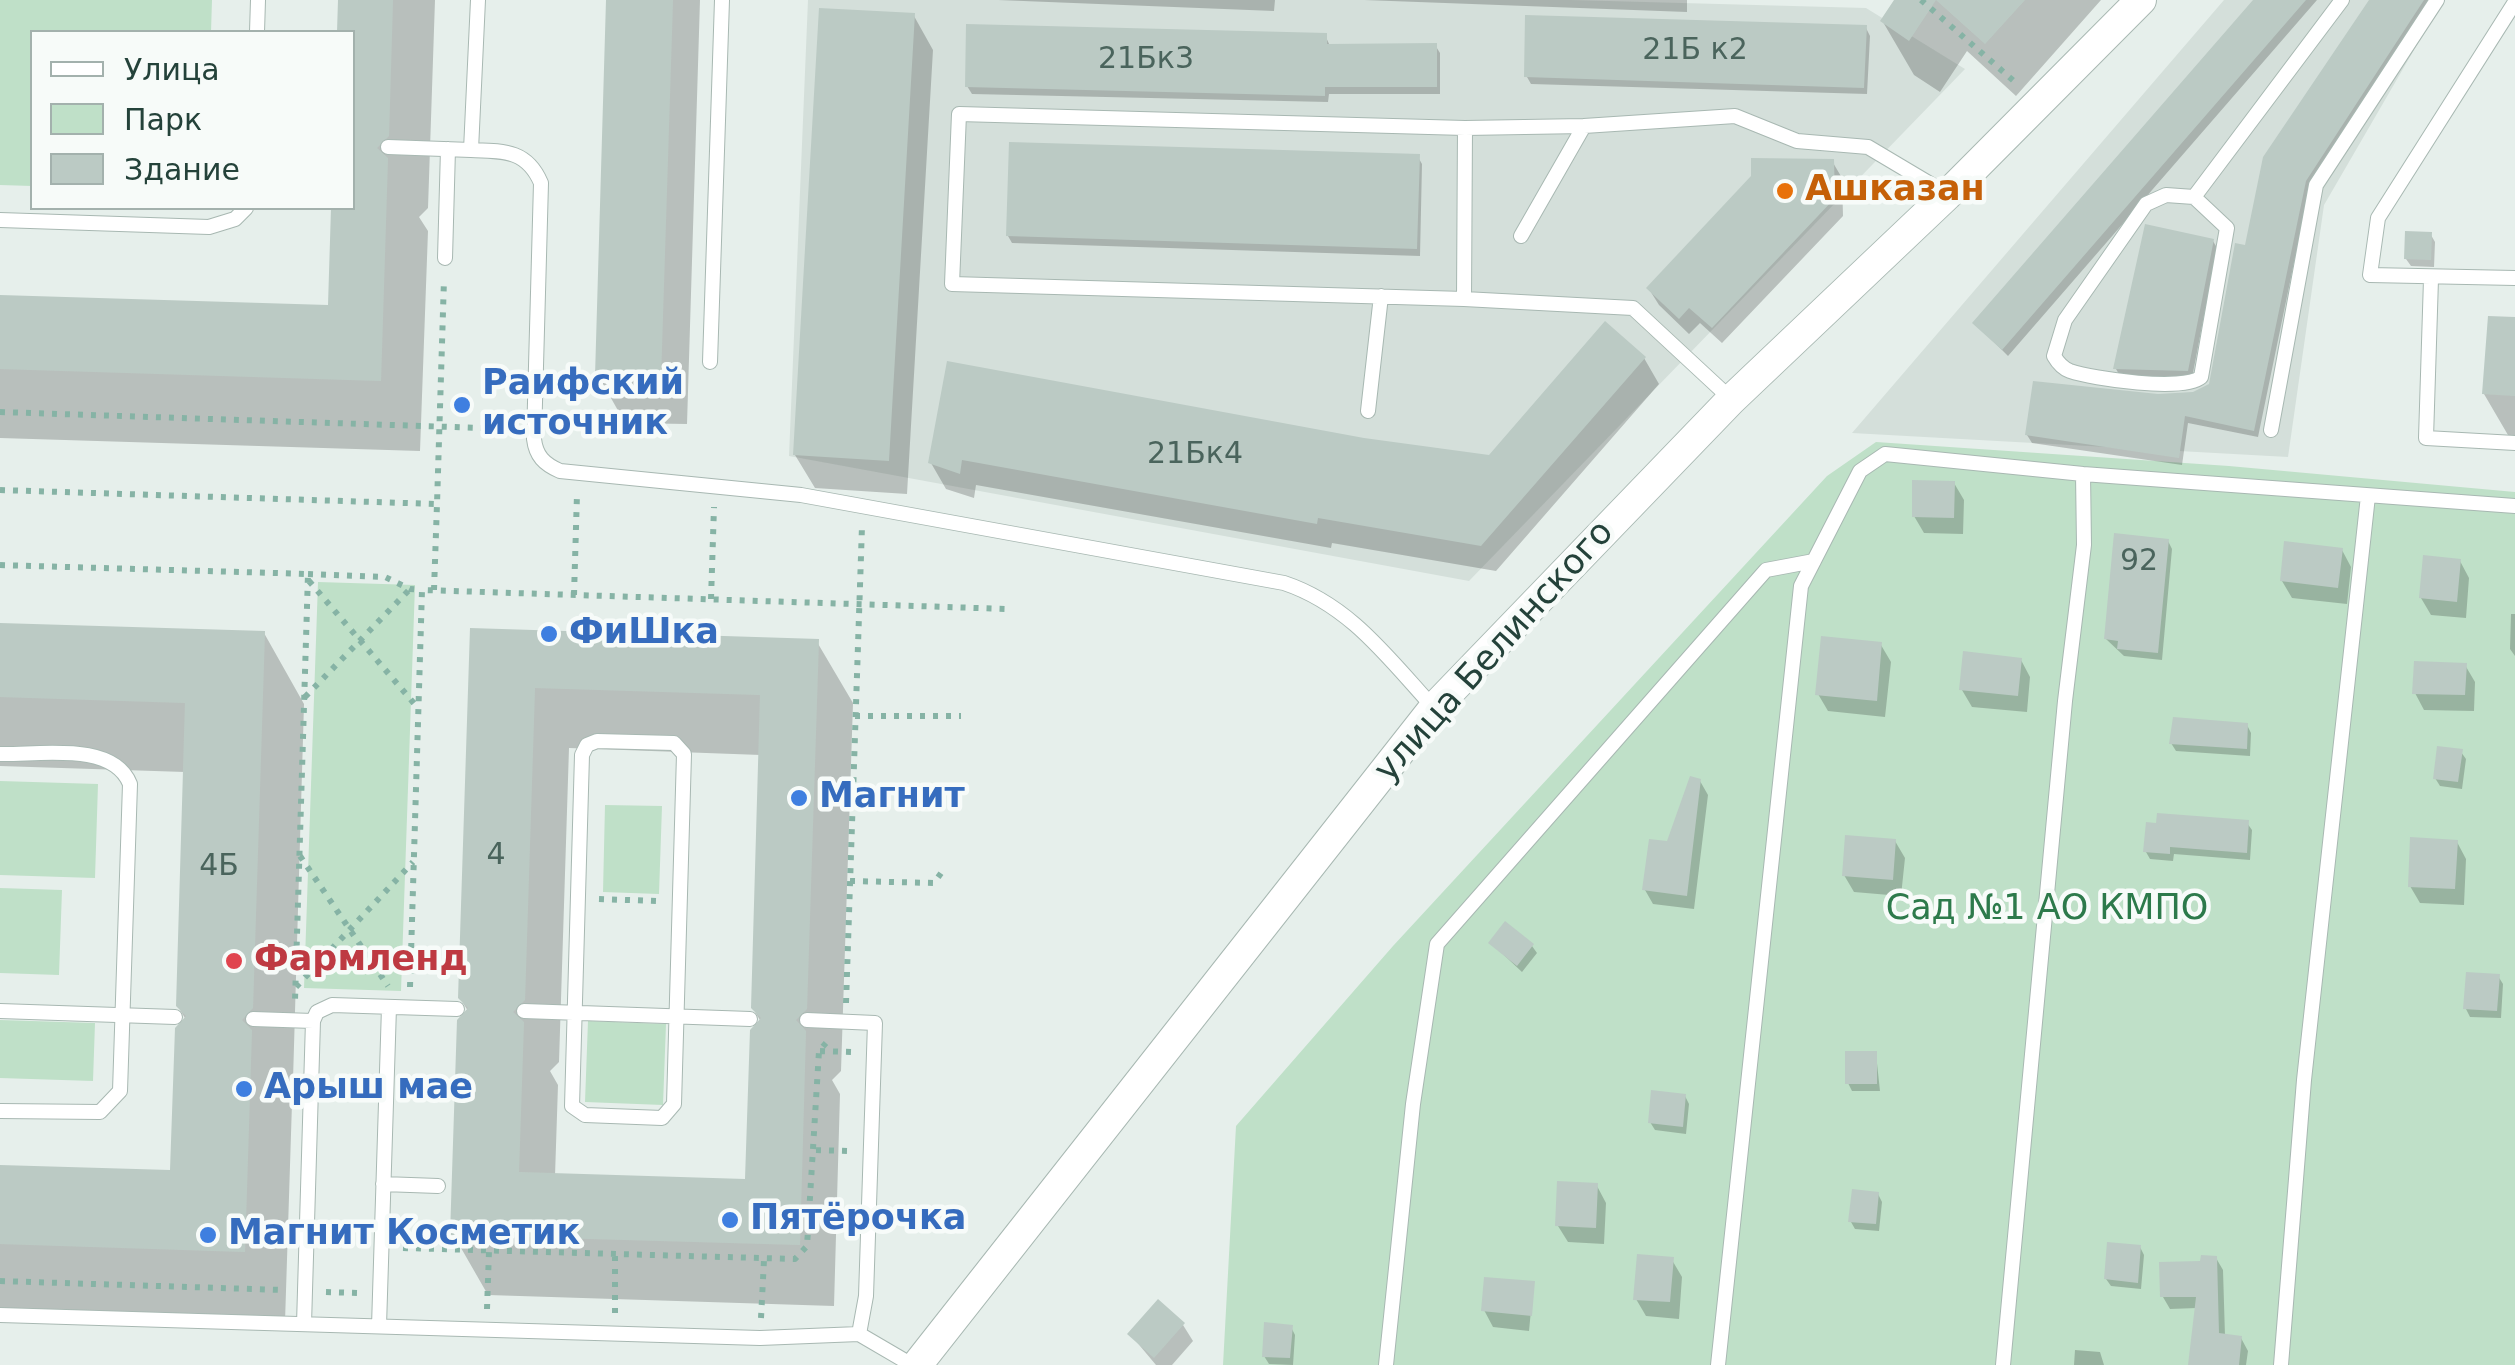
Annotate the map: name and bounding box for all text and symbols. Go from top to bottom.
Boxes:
legend [30,30,355,210]
house number: 21Б к2 [1642,33,1748,69]
house number: 21Бк3 [1098,42,1194,78]
text: Улица [124,52,220,87]
text: Парк [124,102,202,137]
text: Здание [124,152,240,187]
place label: Ашказан [1805,170,1985,212]
marker: Ашказан [1774,180,1796,202]
place label: Раифский источник [482,364,684,446]
marker: Раифский источник [451,394,473,416]
house number: 21Бк4 [1147,437,1243,473]
street label: улица Белинского [1367,513,1623,791]
house number: 92 [2120,544,2158,580]
place label: ФиШка [569,613,719,655]
marker: ФиШка [538,623,560,645]
place label: Магнит [819,777,965,819]
marker: Магнит [788,787,810,809]
house number: 4 [486,838,506,874]
house number: 4Б [199,849,239,885]
park label: Сад №1 АО КМПО [1886,889,2208,931]
place label: Фармленд [254,940,468,982]
marker: Фармленд [223,950,245,972]
place label: Арыш мае [264,1068,473,1110]
marker: Арыш мае [233,1078,255,1100]
place label: Пятёрочка [750,1199,966,1241]
marker: Пятёрочка [719,1209,741,1231]
place label: Магнит Косметик [228,1214,580,1256]
marker: Магнит Косметик [197,1224,219,1246]

